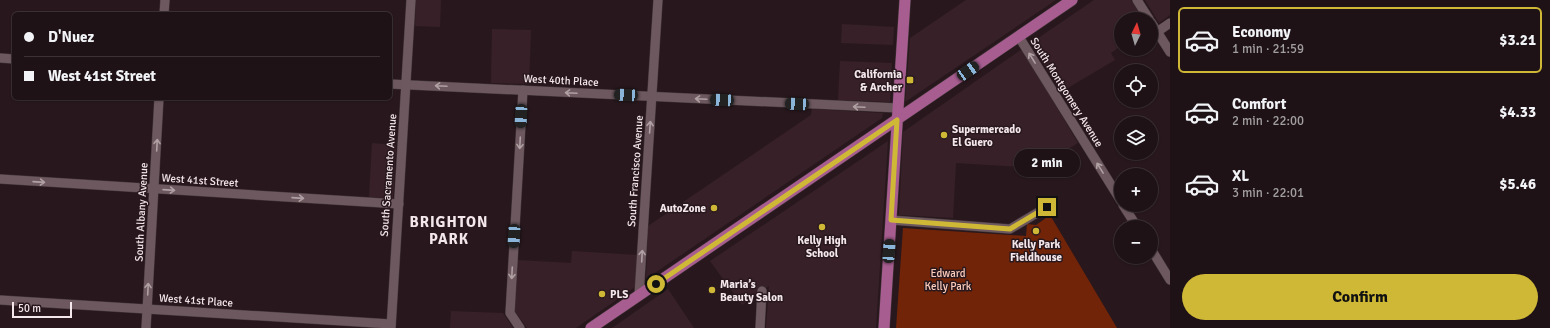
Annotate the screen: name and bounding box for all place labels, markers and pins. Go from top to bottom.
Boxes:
place label: California & Archer [854,68,903,94]
marker: California & Archer [905,75,915,85]
place label: Supermercado El Guero [952,123,1021,149]
marker: Supermercado El Guero [939,130,949,140]
place label: AutoZone [660,202,707,215]
marker: AutoZone [709,203,719,213]
marker: Kelly High School [817,222,827,232]
marker: Kelly Park Fieldhouse [1031,226,1041,236]
place label: Kelly High School [797,234,847,260]
place label: Kelly Park Fieldhouse [1010,238,1063,264]
place label: Maria’s Beauty Salon [720,278,783,304]
marker: Maria’s Beauty Salon [707,285,717,295]
place label: PLS [610,288,628,301]
marker: PLS [597,289,607,299]

